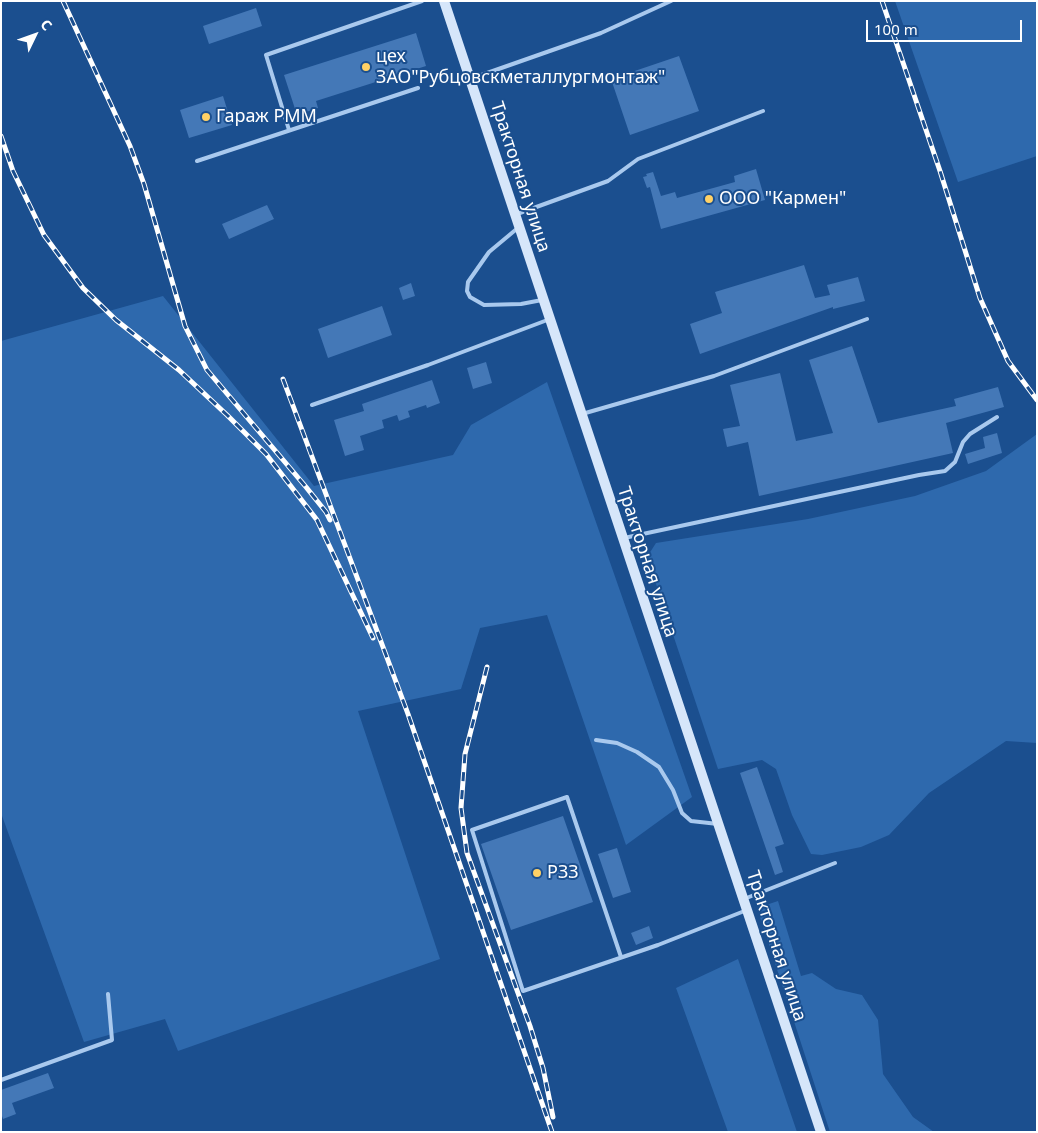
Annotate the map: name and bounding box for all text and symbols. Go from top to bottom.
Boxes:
north arrow [10,10,60,60]
scale bar [868,10,1024,42]
text: С [36,15,57,34]
text: 100 m [874,19,918,39]
place label: цех ЗАО"Рубцовскметаллургмонтаж" [376,46,665,88]
marker: цех ЗАО"Рубцовскметаллургмонтаж" [360,61,372,73]
street label: Тракторная улица [485,99,555,255]
place label: Гараж РММ [216,106,317,128]
marker: Гараж РММ [200,111,212,123]
place label: ООО "Кармен" [719,188,846,210]
marker: ООО "Кармен" [703,193,715,205]
street label: Тракторная улица [612,484,682,640]
place label: РЗЗ [547,862,579,884]
marker: РЗЗ [531,867,543,879]
street label: Тракторная улица [741,868,811,1024]

